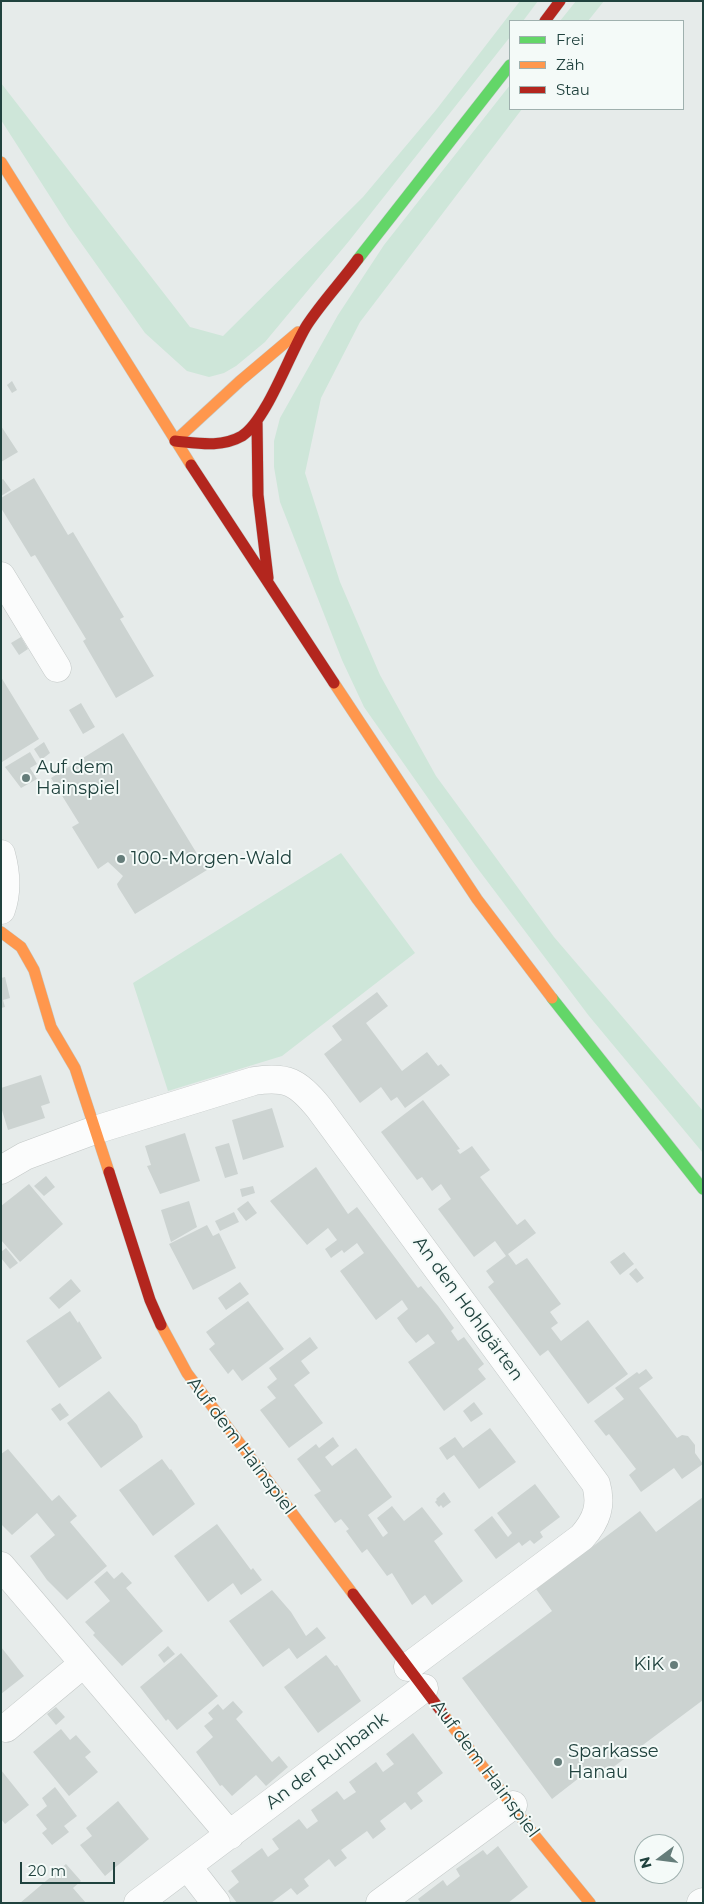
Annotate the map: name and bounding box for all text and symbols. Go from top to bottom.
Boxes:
legend [509,20,684,110]
text: Frei [556,30,584,49]
text: Zäh [556,55,585,74]
text: Stau [556,80,590,99]
place label: Auf dem Hainspiel [36,757,120,800]
marker: Auf dem Hainspiel [20,772,32,784]
place label: 100-Morgen-Wald [131,848,292,870]
marker: 100-Morgen-Wald [115,853,127,865]
street label: An den Hohlgärten [408,1233,528,1385]
street label: Auf dem Hainspiel [182,1373,300,1519]
place label: KiK [634,1654,664,1676]
marker: KiK [668,1659,680,1671]
street label: Auf dem Hainspiel [426,1696,544,1842]
street label: An der Ruhbank [261,1708,393,1814]
place label: Sparkasse Hanau [568,1741,659,1784]
marker: Sparkasse Hanau [552,1756,564,1768]
north arrow [634,1834,684,1884]
scale bar [22,1852,118,1884]
text: N [635,1855,656,1870]
text: 20 m [28,1861,66,1880]

